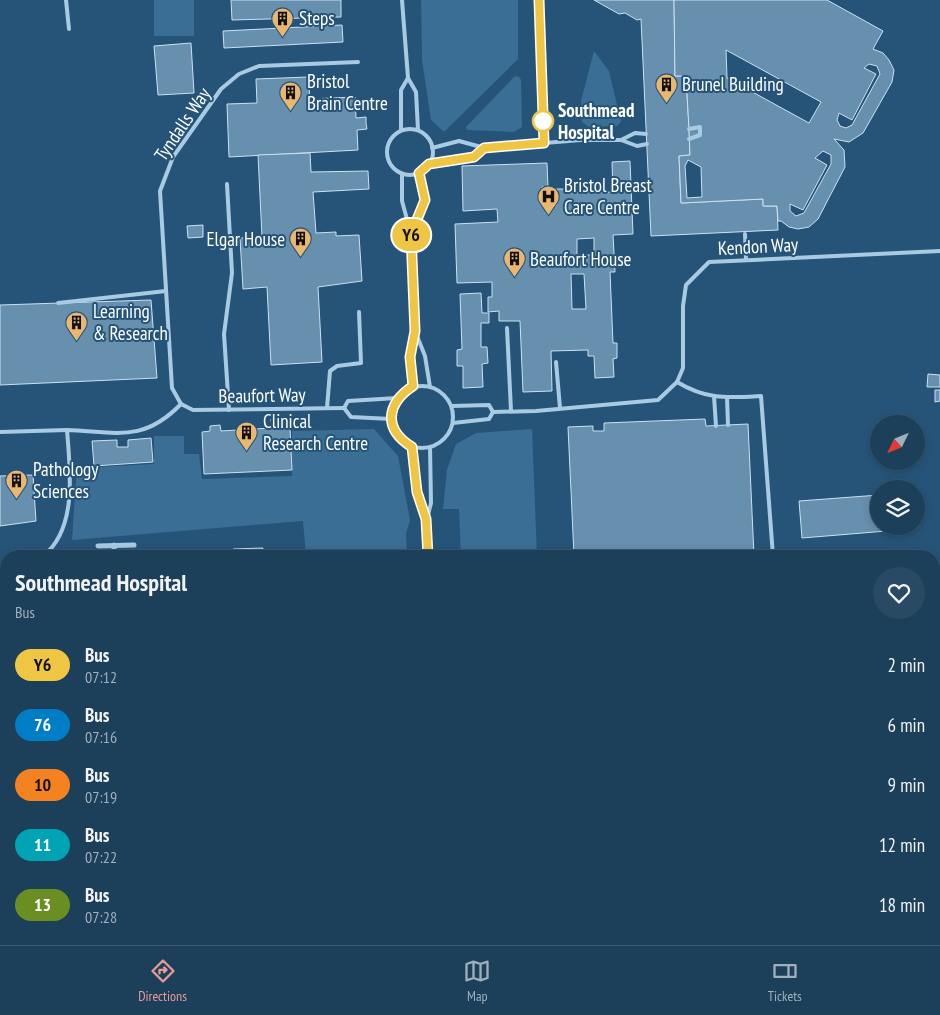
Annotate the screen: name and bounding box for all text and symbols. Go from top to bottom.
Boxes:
building icon: Steps [271,6,295,37]
place label: Steps [299,6,335,30]
place label: Bristol Brain Centre [307,69,388,115]
building icon: Brunel Building [654,72,678,103]
place label: Brunel Building [682,72,784,96]
building icon: Bristol Brain Centre [279,80,303,111]
street label: Tyndalls Way [149,82,216,165]
place label: Southmead Hospital [558,98,634,144]
marker: Southmead Hospital [532,110,554,132]
place label: Bristol Breast Care Centre [564,173,652,219]
hospital icon: Bristol Breast Care Centre [536,184,560,215]
line badge: Y6 [388,219,434,251]
text: Y6 [402,223,420,246]
place label: Elgar House [206,227,285,251]
building icon: Elgar House [289,227,313,258]
street label: Kendon Way [717,232,800,260]
building icon: Beaufort House [502,247,526,278]
place label: Beaufort House [530,247,632,271]
place label: Learning & Research [93,299,168,345]
building icon: Learning & Research [65,310,89,341]
street label: Beaufort Way [218,382,307,408]
place label: Clinical Research Centre [263,409,368,455]
north arrow [870,415,925,470]
map controls [870,415,925,535]
building icon: Clinical Research Centre [235,420,259,451]
place label: Pathology Sciences [33,457,99,503]
building icon: Pathology Sciences [5,468,29,499]
button: layers [870,480,925,535]
text: Southmead Hospital [15,567,187,598]
button: heart [873,567,925,619]
text: Bus [15,602,35,622]
text: Bus [85,643,109,667]
text: Y6 [34,653,51,676]
text: 2 min [888,653,925,677]
text: 07:12 [85,667,117,687]
text: Bus [85,703,109,727]
text: 76 [34,713,51,736]
text: 6 min [888,713,925,737]
text: 07:16 [85,727,117,747]
text: Bus [85,763,109,787]
text: 10 [34,773,51,796]
text: 9 min [888,773,925,797]
text: 07:19 [85,787,117,807]
text: Bus [85,823,109,847]
text: 11 [34,833,51,856]
text: 12 min [879,833,925,857]
text: 07:22 [85,847,117,867]
text: Bus [85,883,109,907]
text: 13 [34,893,51,916]
text: 18 min [879,893,925,917]
text: 07:28 [85,907,117,927]
tab: Directions [138,957,187,1005]
tab: Map [463,957,491,1005]
tab: Tickets [768,957,802,1005]

